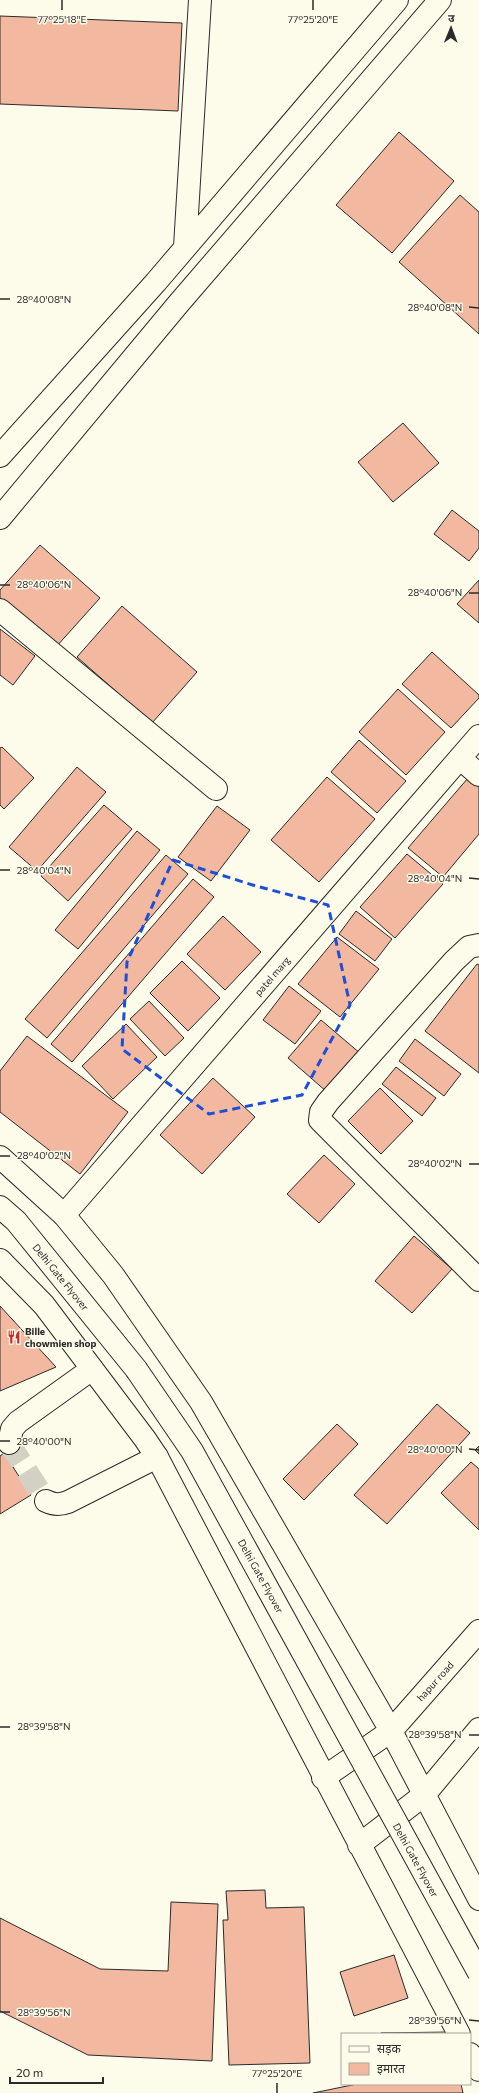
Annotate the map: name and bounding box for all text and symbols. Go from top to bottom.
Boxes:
north arrow [431,8,471,48]
text: उ [448,11,455,24]
text: 77°25'18"E [38,13,86,25]
text: 77°25'20"E [288,13,338,25]
text: 28°40'08"N [17,293,71,305]
text: 28°40'08"N [408,301,462,313]
text: 28°40'06"N [17,578,71,590]
text: 28°40'06"N [408,586,462,598]
text: 28°40'04"N [17,864,71,876]
text: 28°40'04"N [408,872,462,884]
street label: patel marg [252,953,293,998]
text: 28°40'02"N [17,1149,71,1161]
text: 28°40'02"N [408,1157,462,1169]
street label: Delhi Gate Flyover [30,1241,92,1313]
place label: Bille chowmien shop [25,1325,97,1349]
restaurant icon: Bille chowmien shop [6,1329,22,1345]
text: 28°40'00"N [16,1435,72,1447]
text: 28°40'00"N [407,1443,463,1455]
street label: Delhi Gate Flyover [236,1537,286,1615]
street label: hapur road [414,1659,456,1703]
text: 28°39'58"N [17,1720,71,1732]
text: 28°39'58"N [408,1728,462,1740]
street label: Delhi Gate Flyover [391,1821,441,1899]
text: 28°39'56"N [17,2006,71,2018]
text: 28°39'56"N [408,2014,462,2026]
legend [341,2033,471,2085]
text: सड़क [377,2041,402,2056]
scale bar [10,2059,103,2085]
text: इमारत [377,2061,406,2076]
text: 20 m [16,2065,43,2079]
text: 77°25'20"E [252,2067,302,2079]

